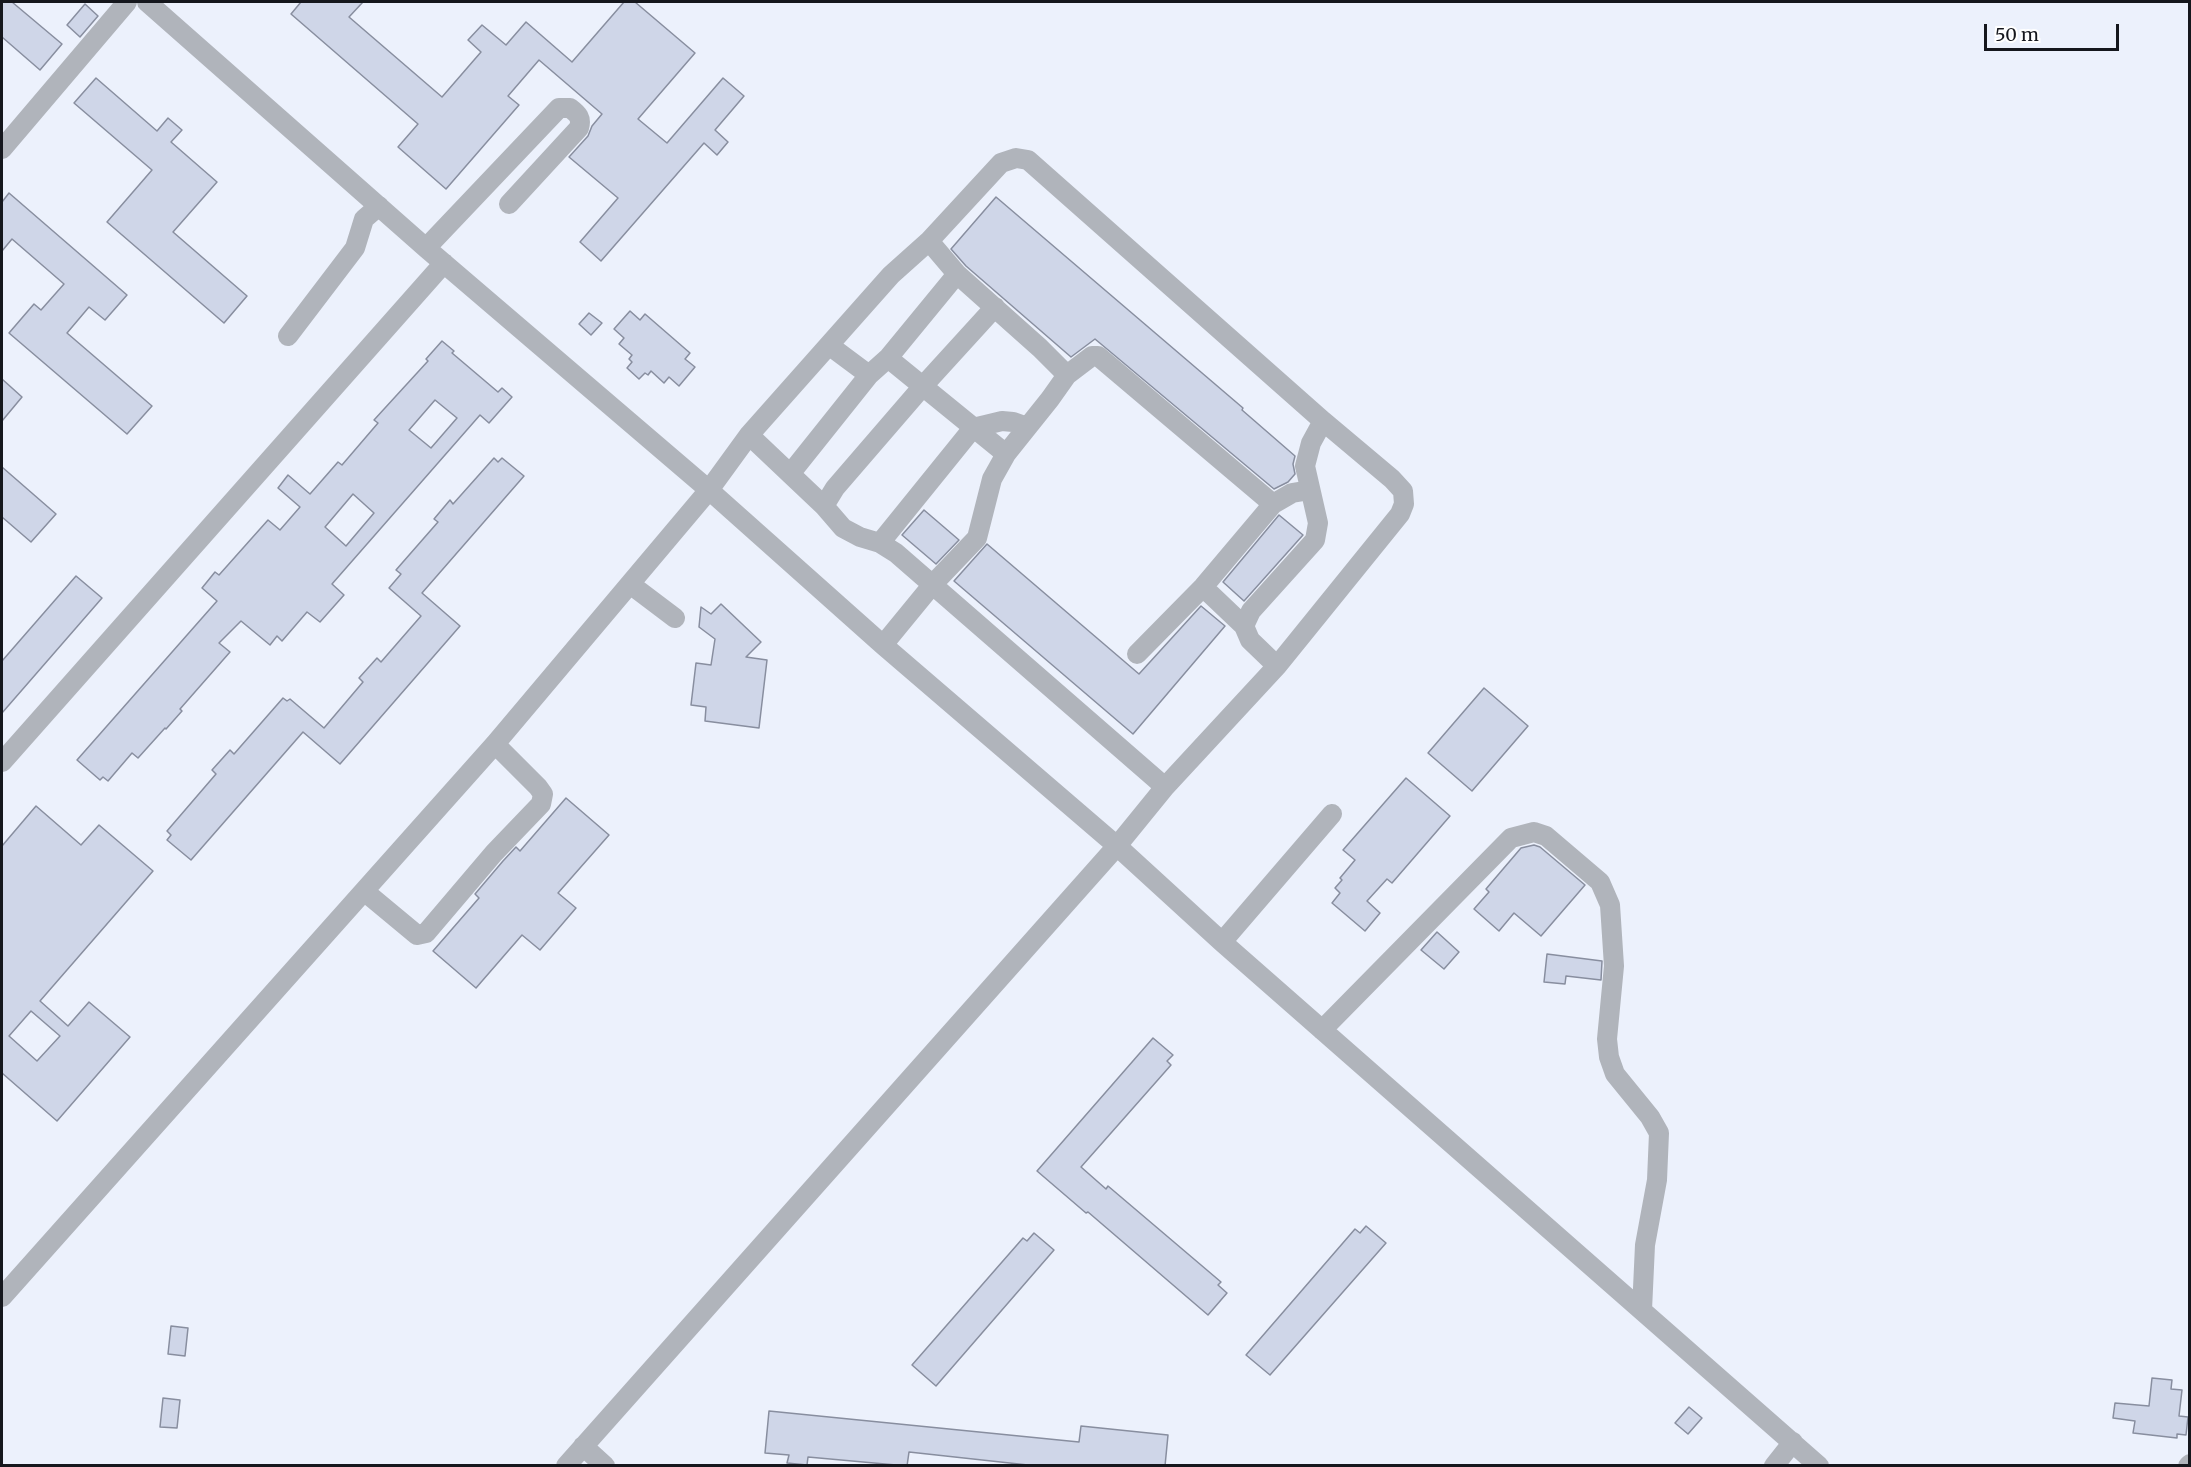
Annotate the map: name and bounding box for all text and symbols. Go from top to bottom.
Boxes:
scale bar [1987,12,2122,50]
text: 50 m [1995,23,2039,46]

